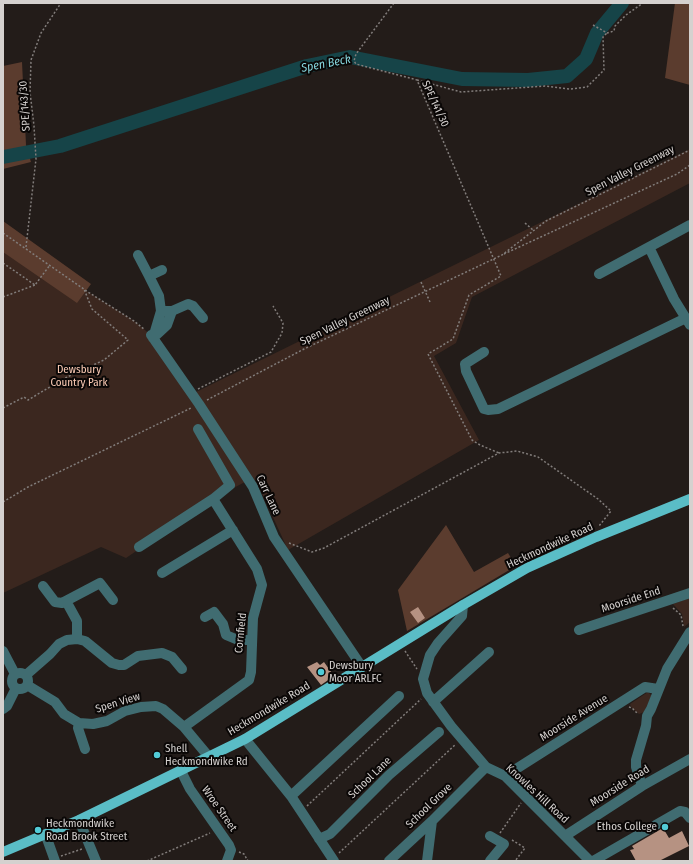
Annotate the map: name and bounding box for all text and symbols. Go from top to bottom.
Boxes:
water label: Spen Beck [300,52,352,76]
street label: SPE/141/30 [419,79,451,129]
street label: SPE/143/30 [17,80,33,132]
street label: Spen Valley Greenway [583,143,677,199]
street label: Spen Valley Greenway [298,294,392,348]
park label: Dewsbury Country Park [50,363,108,389]
street label: Carr Lane [253,473,283,517]
street label: Heckmondwike Road [505,520,595,572]
street label: Moorside End [600,584,662,616]
street label: Cornfield [232,612,250,654]
place label: Dewsbury Moor ARLFC [329,659,382,685]
marker: Dewsbury Moor ARLFC [316,667,326,677]
street label: Heckmondwike Road [225,679,313,739]
street label: Spen View [94,690,142,716]
street label: Moorside Avenue [538,692,610,744]
place label: Shell Heckmondwike Rd [165,742,248,768]
marker: Shell Heckmondwike Rd [152,750,162,760]
street label: School Lane [346,754,394,802]
street label: Knowles Hill Road [503,762,571,826]
street label: Moorside Road [588,763,652,809]
street label: School Grove [403,781,455,831]
street label: Wroe Street [199,784,239,834]
place label: Heckmondwike Road Brook Street [46,817,127,843]
place label: Ethos College [597,820,657,834]
marker: Ethos College [660,822,670,832]
marker: Heckmondwike Road Brook Street [33,825,43,835]

